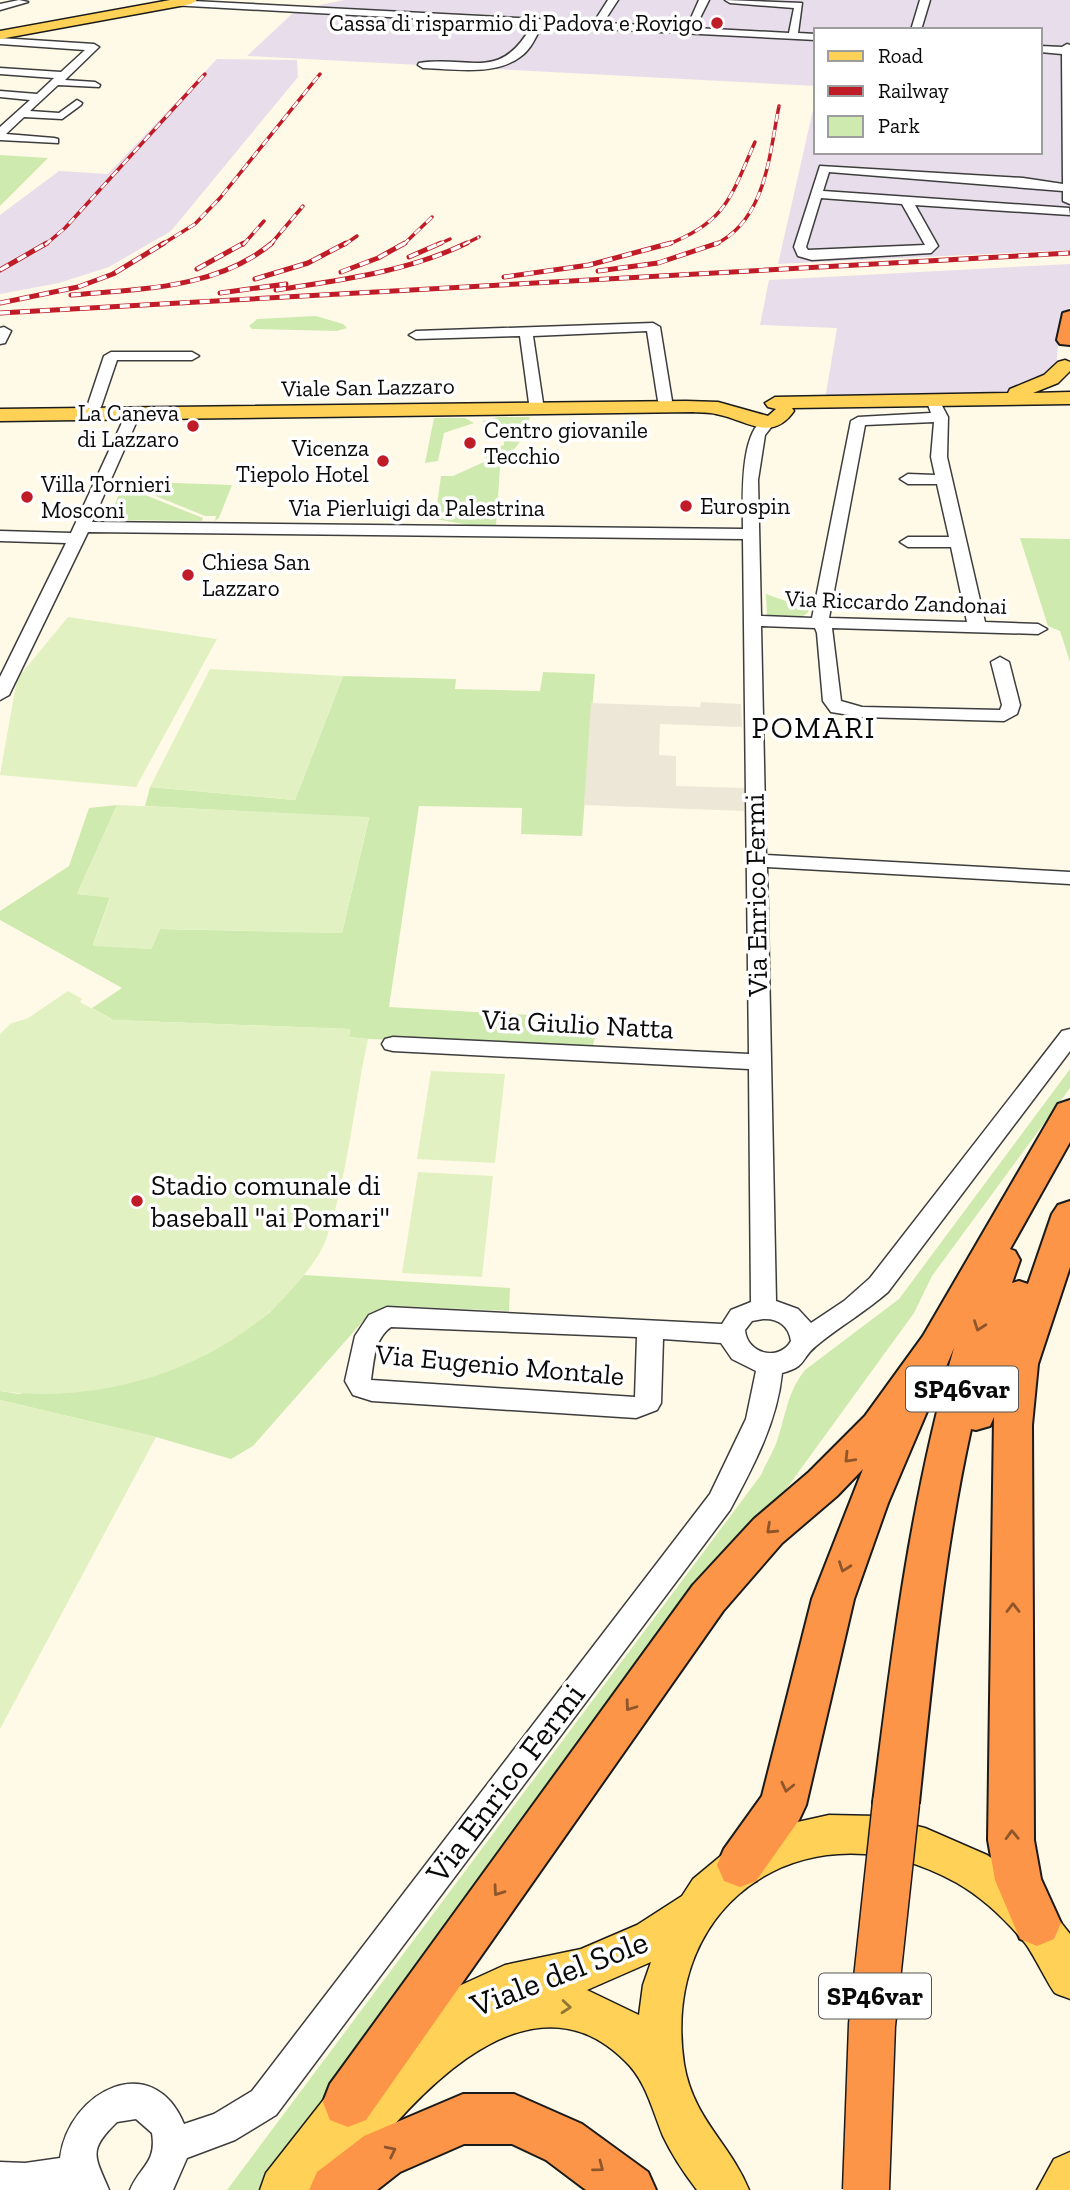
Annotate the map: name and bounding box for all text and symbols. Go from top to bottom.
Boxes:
place label: Cassa di risparmio di Padova e Rovigo [329,9,703,37]
marker: Cassa di risparmio di Padova e Rovigo [709,15,725,31]
legend [814,28,1042,154]
text: Road [878,43,924,68]
text: Railway [878,78,949,103]
text: Park [878,113,920,138]
street label: Viale San Lazzaro [280,371,455,403]
place label: La Caneva di Lazzaro [77,399,179,453]
place label: Centro giovanile Tecchio [484,416,648,470]
marker: La Caneva di Lazzaro [185,418,201,434]
place label: Vicenza Tiepolo Hotel [236,434,369,488]
marker: Centro giovanile Tecchio [462,435,478,451]
marker: Vicenza Tiepolo Hotel [375,453,391,469]
place label: Villa Tornieri Mosconi [40,470,171,524]
marker: Villa Tornieri Mosconi [19,489,35,505]
place label: Eurospin [700,492,790,520]
street label: Via Pierluigi da Palestrina [288,494,545,522]
marker: Eurospin [678,498,694,514]
place label: Chiesa San Lazzaro [202,548,310,602]
marker: Chiesa San Lazzaro [180,567,196,583]
street label: Via Riccardo Zandonai [783,584,1008,620]
district label: POMARI [752,710,876,746]
street label: Via Enrico Fermi [738,793,774,998]
street label: Via Giulio Natta [480,1002,675,1046]
place label: Stadio comunale di baseball "ai Pomari" [150,1169,390,1234]
marker: Stadio comunale di baseball "ai Pomari" [129,1193,145,1209]
one-way arrow [973,1319,987,1331]
street label: Via Eugenio Montale [373,1338,626,1392]
road number: SP46var [906,1366,1018,1412]
one-way arrow [844,1449,857,1462]
one-way arrow [766,1520,779,1533]
one-way arrow [838,1561,852,1573]
one-way arrow [1005,1602,1021,1612]
street label: Via Enrico Fermi [417,1676,593,1891]
one-way arrow [626,1698,638,1711]
one-way arrow [781,1781,795,1793]
one-way arrow [1004,1829,1019,1840]
one-way arrow [494,1883,506,1896]
street label: Viale del Sole [464,1921,653,2025]
road number: SP46var [819,1974,931,2019]
one-way arrow [561,1999,572,2014]
one-way arrow [384,2145,396,2159]
one-way arrow [591,2159,603,2171]

